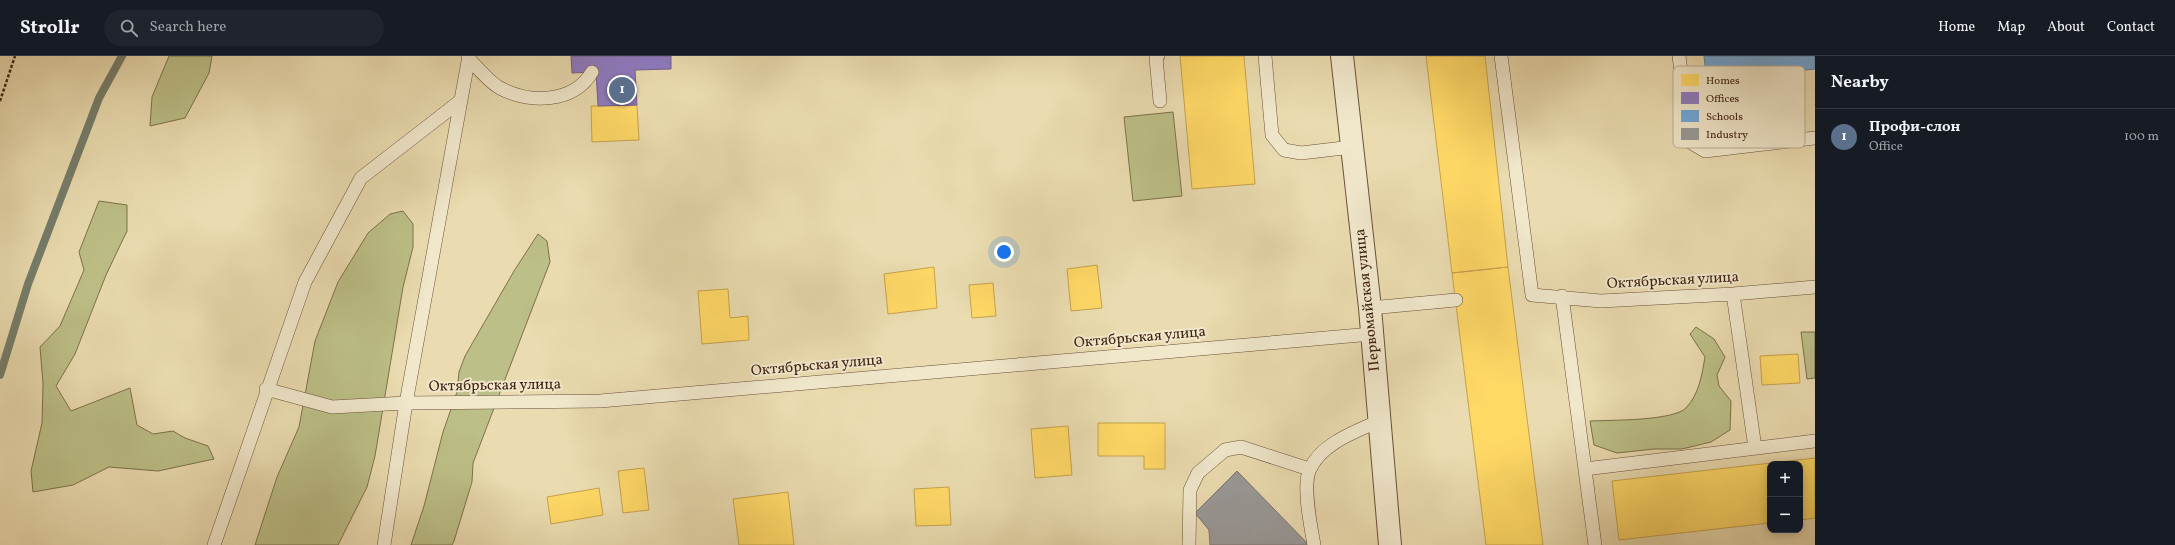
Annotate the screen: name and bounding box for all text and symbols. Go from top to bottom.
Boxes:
search box [104,10,384,46]
text: Strollr [20,15,80,41]
icon: search [118,17,140,39]
text: Search here [150,17,226,38]
text: Home [1938,18,1975,37]
text: Map [1997,18,2025,37]
text: About [2047,18,2085,37]
text: Contact [2107,18,2155,37]
legend [1673,66,1805,148]
text: Nearby [1831,71,1889,94]
text: Homes [1706,74,1740,89]
pin: 1 [609,75,635,105]
text: Offices [1706,92,1740,107]
text: Schools [1706,110,1743,125]
text: Профи-слон [1869,117,1960,138]
text: Industry [1706,128,1748,143]
text: 1 [1841,128,1847,146]
text: 100 m [2124,128,2159,146]
text: Office [1869,138,1903,156]
street label: Первомайская улица [1350,228,1386,372]
your location [994,242,1014,262]
street label: Октябрьская улица [1606,267,1740,295]
street label: Октябрьская улица [1073,322,1207,354]
street label: Октябрьская улица [750,350,884,382]
street label: Октябрьская улица [429,374,561,398]
map controls [1767,461,1803,533]
button: + [1767,461,1803,497]
button: − [1767,497,1803,533]

